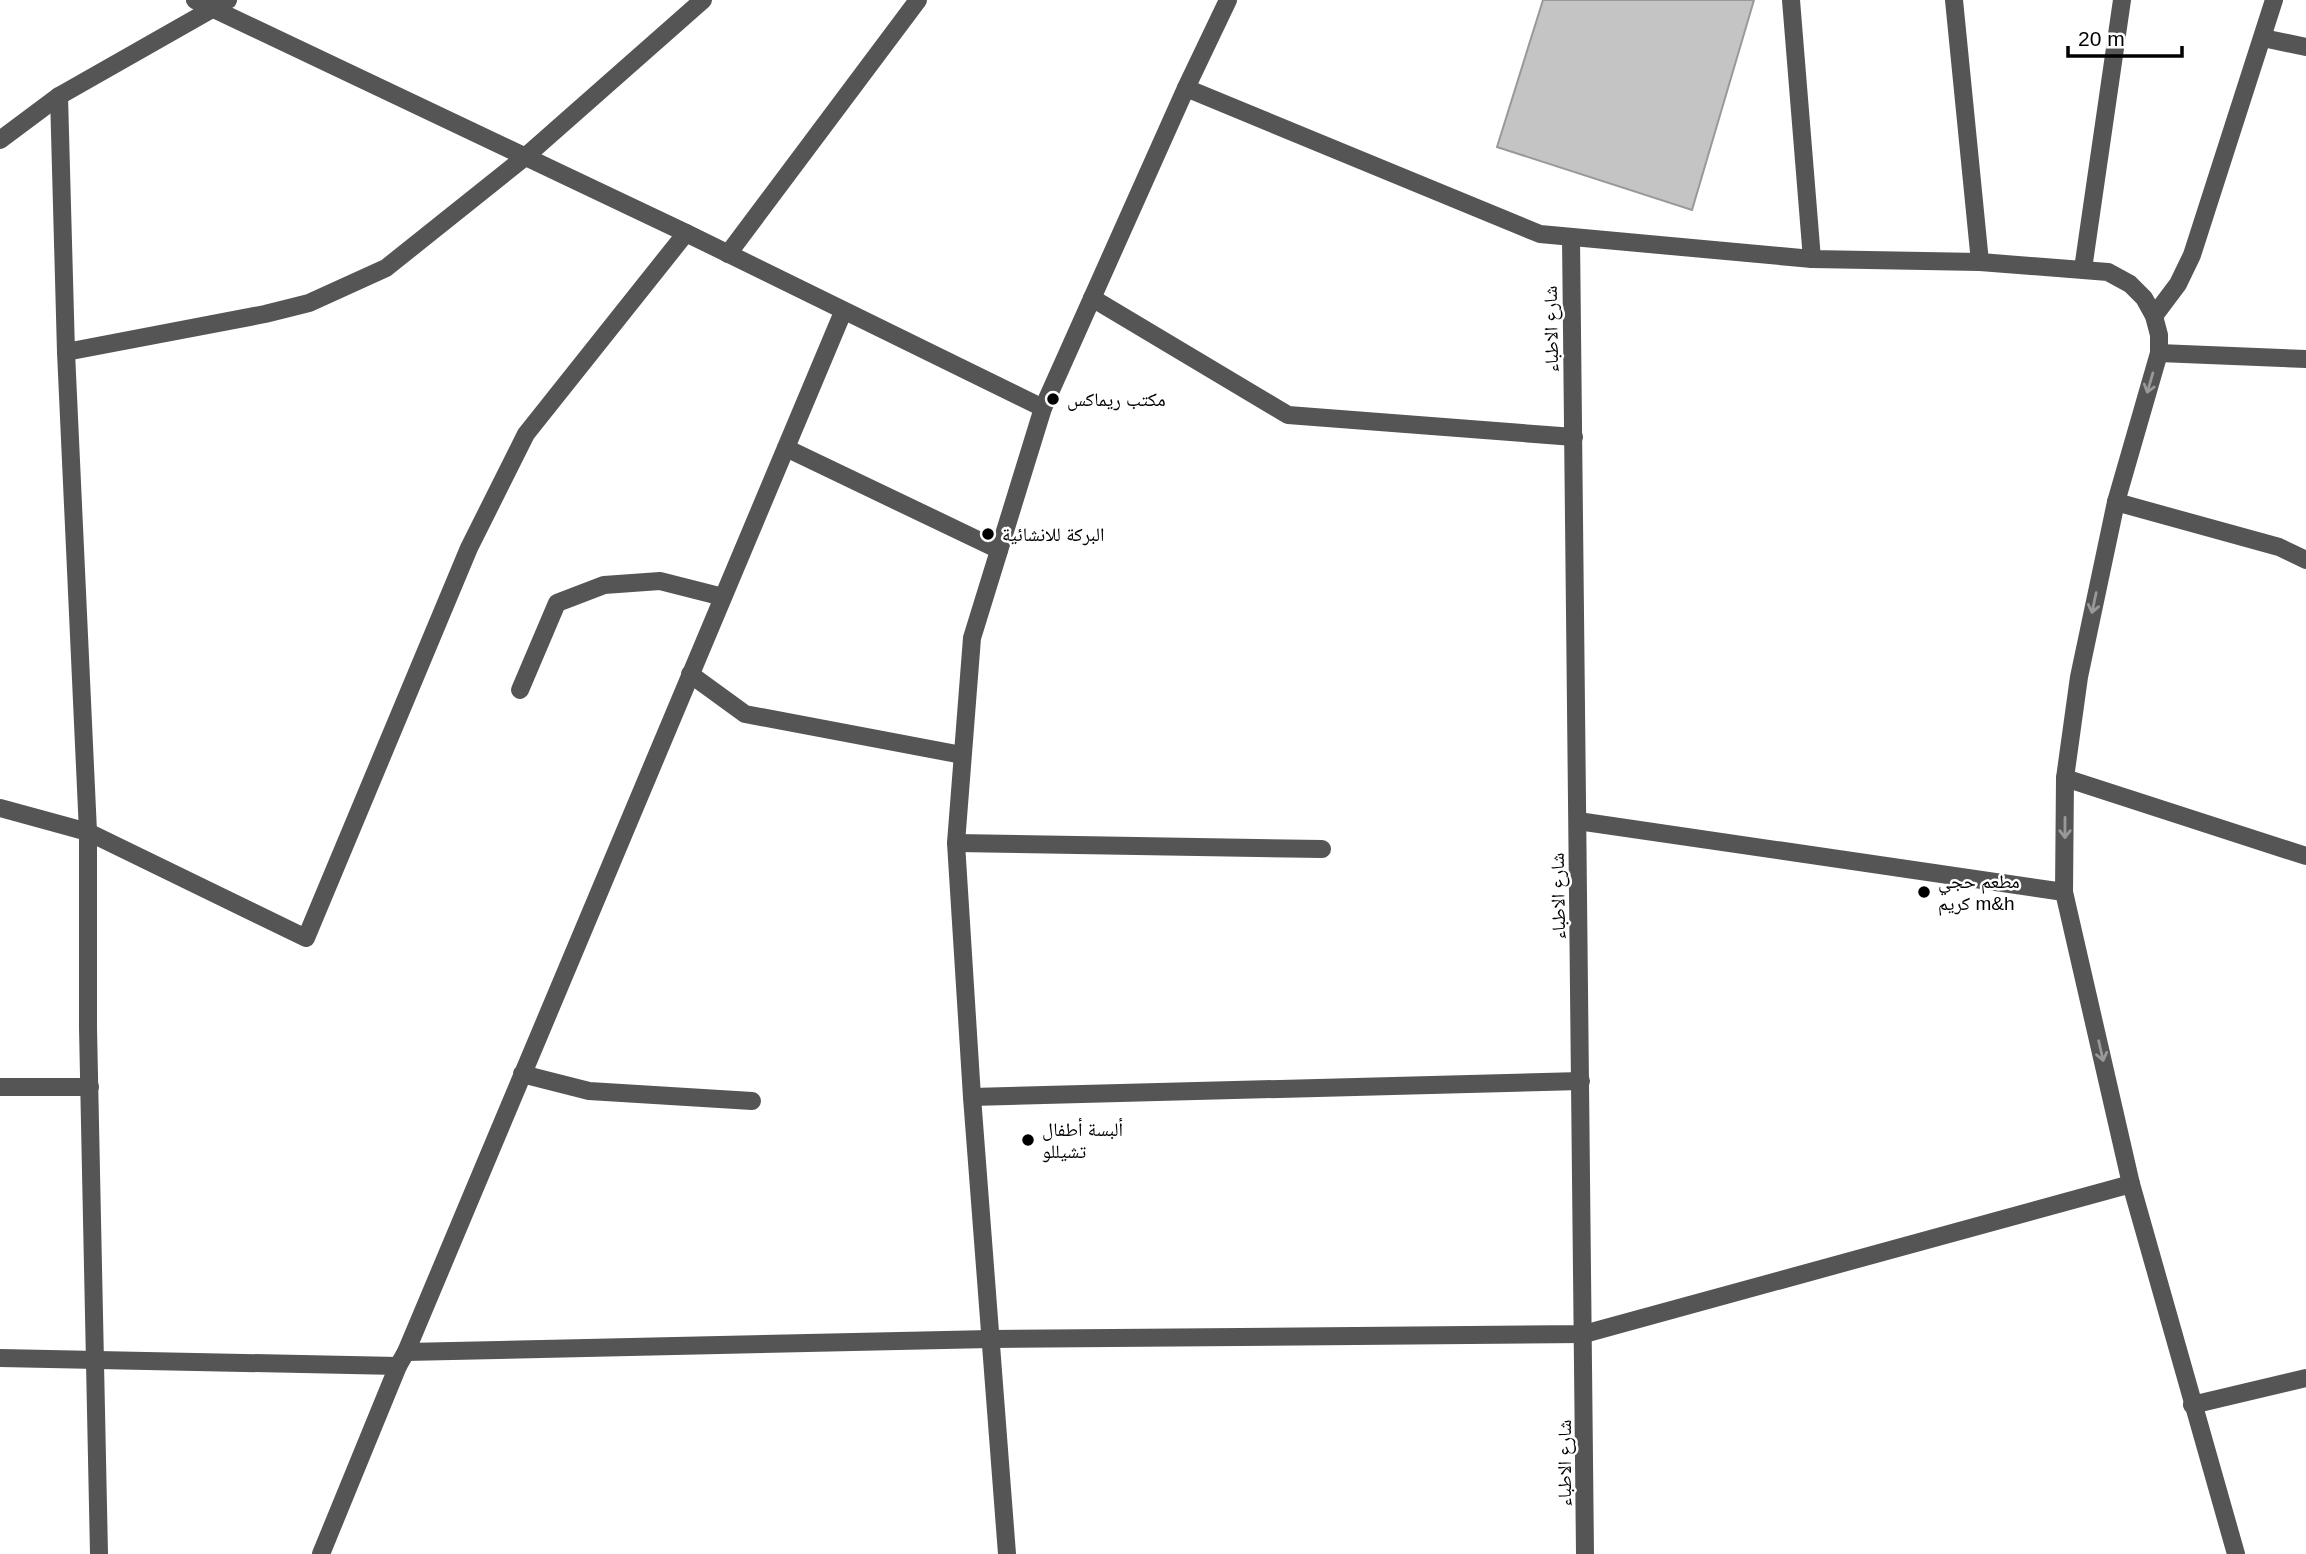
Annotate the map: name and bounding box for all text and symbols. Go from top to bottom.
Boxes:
scale bar [2068,14,2182,58]
text: 20 m [2078,27,2125,50]
street label: شارع الاطباء [1540,285,1563,373]
one-way arrow [2143,371,2156,393]
place label: مكتب ريماكس [1067,389,1166,411]
marker: مكتب ريماكس [1045,391,1061,407]
place label: البركة للانشائية [1002,524,1104,546]
marker: البركة للانشائية [980,526,996,542]
one-way arrow [2087,591,2101,614]
one-way arrow [2058,816,2072,839]
street label: شارع الاطباء [1547,852,1570,940]
place label: مطعم حجي كريم m&h [1938,871,2020,916]
marker: مطعم حجي كريم m&h [1916,884,1932,900]
one-way arrow [2094,1039,2108,1062]
place label: ألبسة أطفال تشيللو [1042,1118,1123,1163]
marker: ألبسة أطفال تشيللو [1020,1132,1036,1148]
street label: شارع الاطباء [1554,1420,1576,1506]

